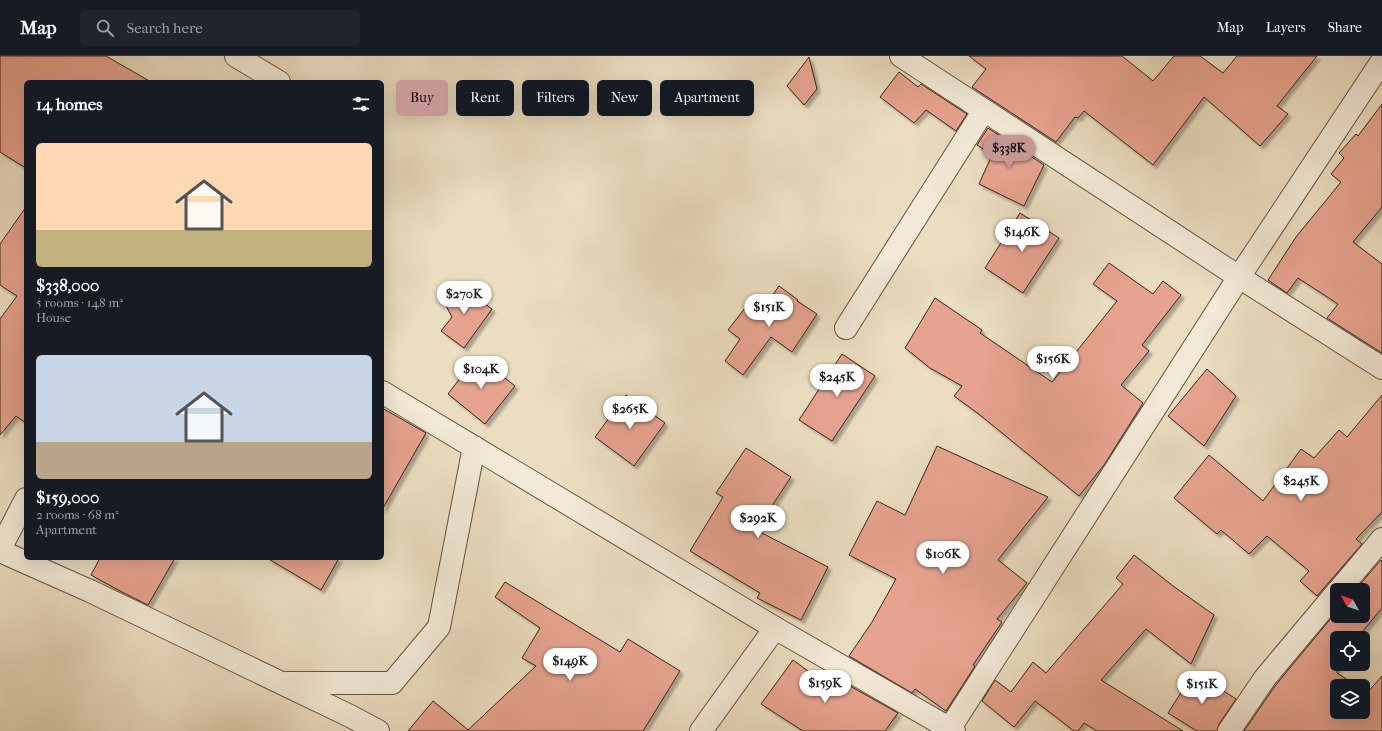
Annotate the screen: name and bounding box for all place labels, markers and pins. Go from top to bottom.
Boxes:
pin: $338K [981,135,1037,169]
pin: $146K [994,219,1050,253]
pin: $270K [436,281,492,315]
pin: $151K [741,294,797,328]
pin: $156K [1025,346,1081,380]
pin: $104K [453,356,509,390]
pin: $245K [809,364,865,398]
pin: $265K [602,396,658,430]
pin: $245K [1273,468,1329,502]
pin: $292K [730,505,786,539]
pin: $106K [915,541,971,575]
pin: $149K [542,648,598,682]
pin: $159K [797,670,853,704]
pin: $151K [1174,671,1230,705]

